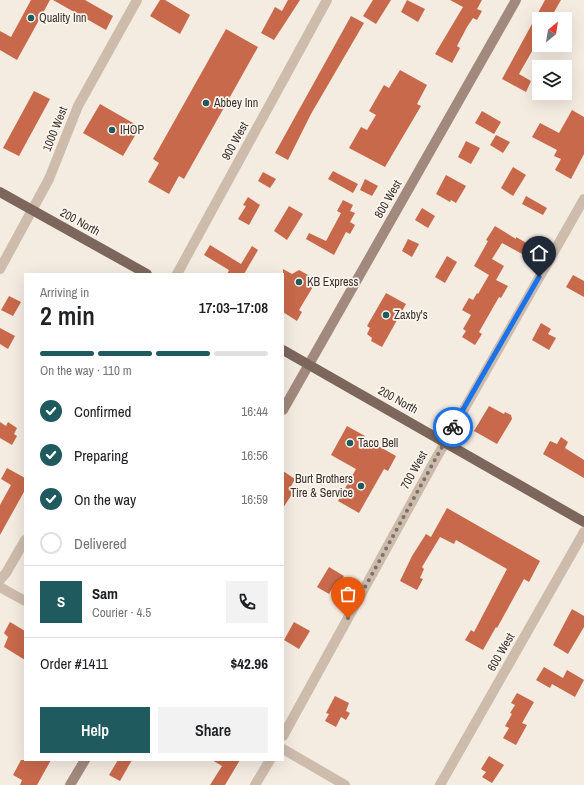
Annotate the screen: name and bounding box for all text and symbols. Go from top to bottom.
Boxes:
place label: Quality Inn [39,10,87,26]
north arrow [532,12,572,52]
map controls [532,12,572,100]
marker: Quality Inn [26,13,36,23]
button: layers [532,60,572,100]
place label: Abbey Inn [213,95,258,111]
marker: Abbey Inn [201,98,211,108]
street label: 1000 West [39,104,71,154]
street label: 900 West [218,119,252,163]
place label: IHOP [120,122,144,138]
marker: IHOP [107,125,117,135]
street label: 800 West [371,177,405,221]
street label: 200 North [57,205,103,239]
pin [522,236,556,277]
icon: home [528,242,550,264]
place label: KB Express [307,274,358,290]
marker: KB Express [294,277,304,287]
text: Arriving in [40,284,89,301]
text: 17:03–17:08 [199,297,268,318]
text: 2 min [40,298,95,333]
place label: Zaxby's [394,307,428,323]
marker: Zaxby's [381,310,391,320]
text: On the way · 110 m [40,362,132,379]
street label: 200 North [375,383,421,417]
icon: check [40,400,62,422]
text: Confirmed [74,401,131,422]
text: 16:44 [241,403,268,420]
courier [433,407,473,447]
icon: bike [442,416,464,438]
place label: Taco Bell [358,435,398,451]
marker: Taco Bell [345,438,355,448]
icon: check [40,444,62,466]
text: Preparing [74,445,128,466]
text: 16:56 [241,447,268,464]
street label: 700 West [397,448,431,492]
place label: Burt Brothers Tire & Service [290,471,353,501]
marker: Burt Brothers Tire & Service [356,481,366,491]
icon: check [40,488,62,510]
text: On the way [74,489,136,510]
text: 16:59 [241,491,268,508]
text: Delivered [74,533,127,554]
pin [331,577,365,618]
button: phone [226,581,268,623]
text: Sam [92,583,118,604]
icon: bag [337,583,359,605]
text: S [57,591,65,612]
text: Courier · 4.5 [92,604,151,621]
street label: 600 West [484,630,518,674]
text: Order #1411 [40,653,108,674]
text: $42.96 [230,653,268,674]
button: Help [40,707,150,753]
button: Share [158,707,268,753]

